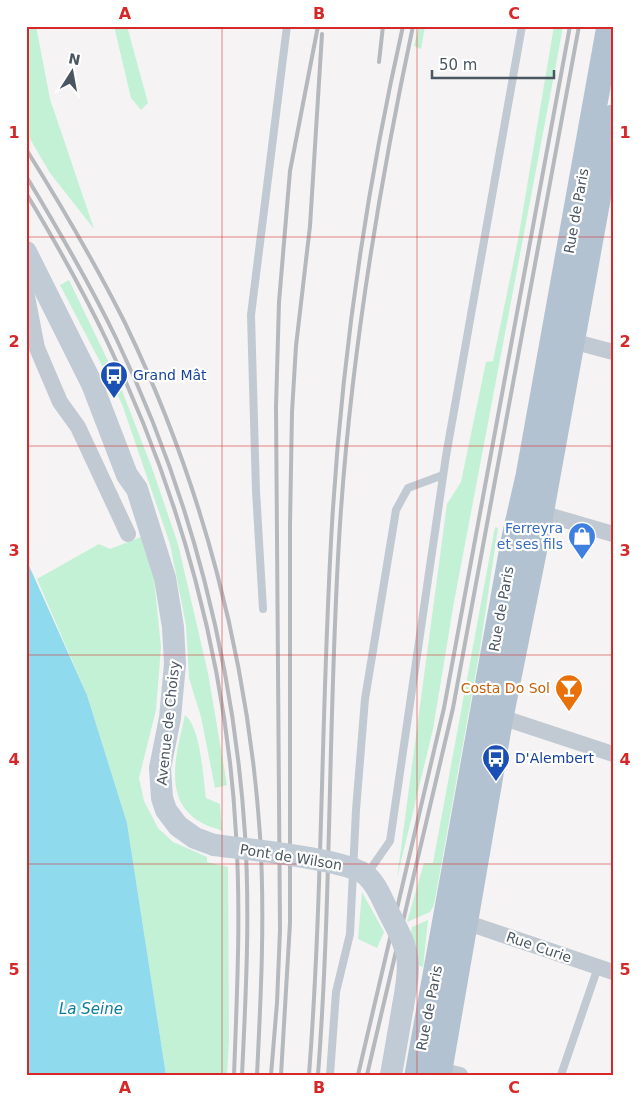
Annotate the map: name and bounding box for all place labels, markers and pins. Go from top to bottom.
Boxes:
bus stop icon: Grand Mât [99,360,129,399]
place label: Grand Mât [133,367,207,383]
place label: Ferreyra et ses fils [497,520,563,552]
shop icon: Ferreyra et ses fils [567,521,597,560]
bar icon: Costa Do Sol [554,673,584,712]
place label: Costa Do Sol [461,680,550,696]
bus stop icon: D'Alembert [481,743,511,782]
place label: D'Alembert [515,750,595,766]

